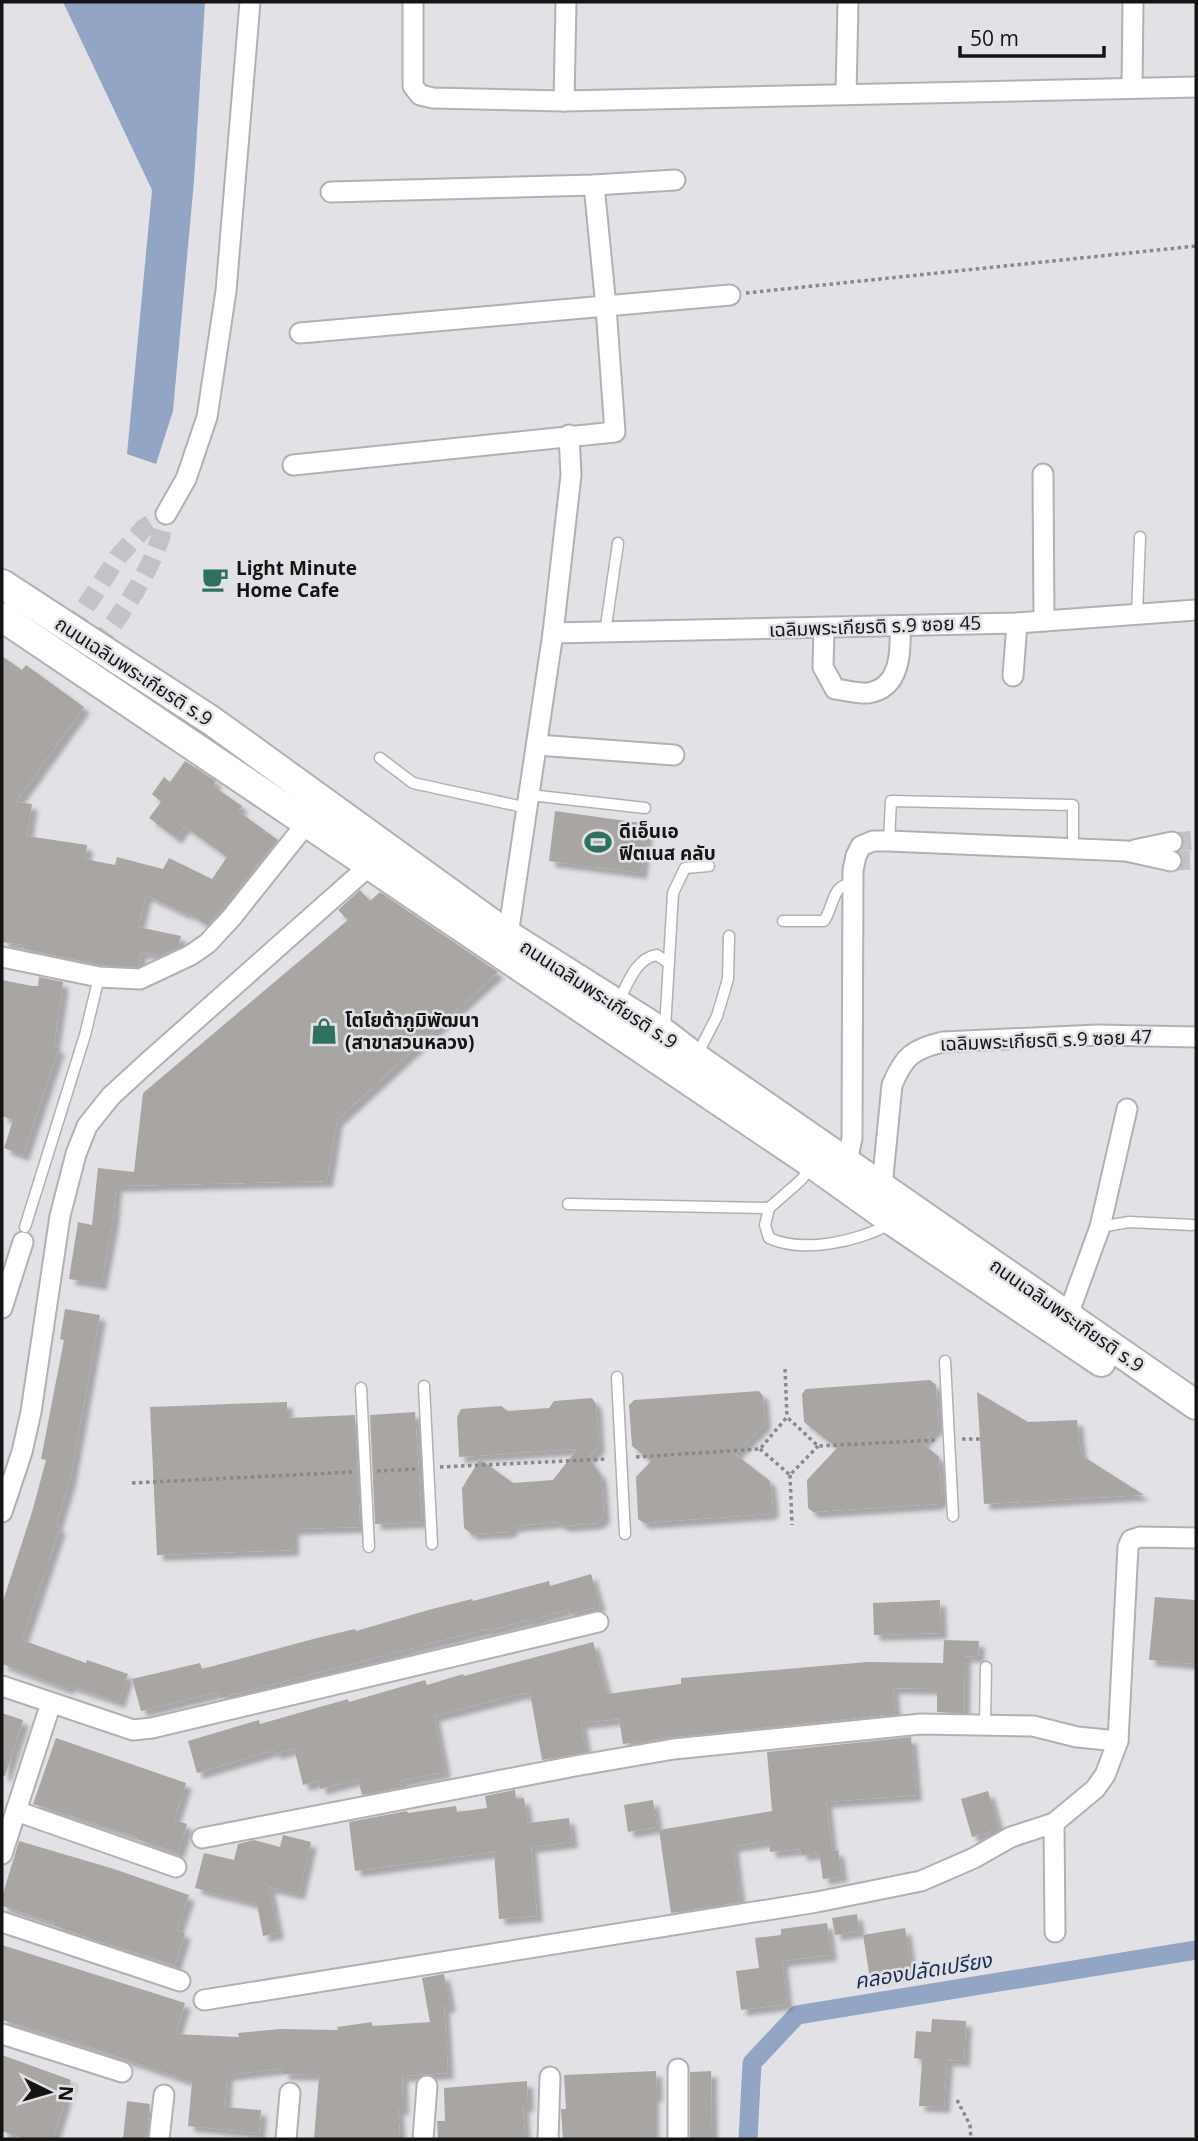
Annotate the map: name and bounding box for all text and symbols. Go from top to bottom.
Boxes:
scale bar [960,14,1104,58]
text: 50 m [970,24,1019,52]
place label: Light Minute Home Cafe [236,555,357,603]
cafe icon: Light Minute Home Cafe [200,564,230,594]
street label: เฉลิมพระเกียรติ ร.9 ซอย 45 [768,609,982,643]
street label: ถนนเฉลิมพระเกียรติ ร.9 [50,610,218,732]
place label: ดีเอ็นเอ ฟิตเนส คลับ [619,818,716,866]
sports icon: ดีเอ็นเอ ฟิตเนส คลับ [583,827,613,857]
street label: ถนนเฉลิมพระเกียรติ ร.9 [515,933,683,1055]
place label: โตโยต้าภูมิพัฒนา (สาขาสวนหลวง) [345,1007,479,1055]
shop icon: โตโยต้าภูมิพัฒนา (สาขาสวนหลวง) [309,1016,339,1046]
street label: เฉลิมพระเกียรติ ร.9 ซอย 47 [939,1023,1153,1057]
street label: ถนนเฉลิมพระเกียรติ ร.9 [985,1252,1149,1378]
water label: คลองปลัดเปรียง [852,1945,995,1995]
north arrow [14,2057,84,2127]
text: N [52,2085,80,2102]

